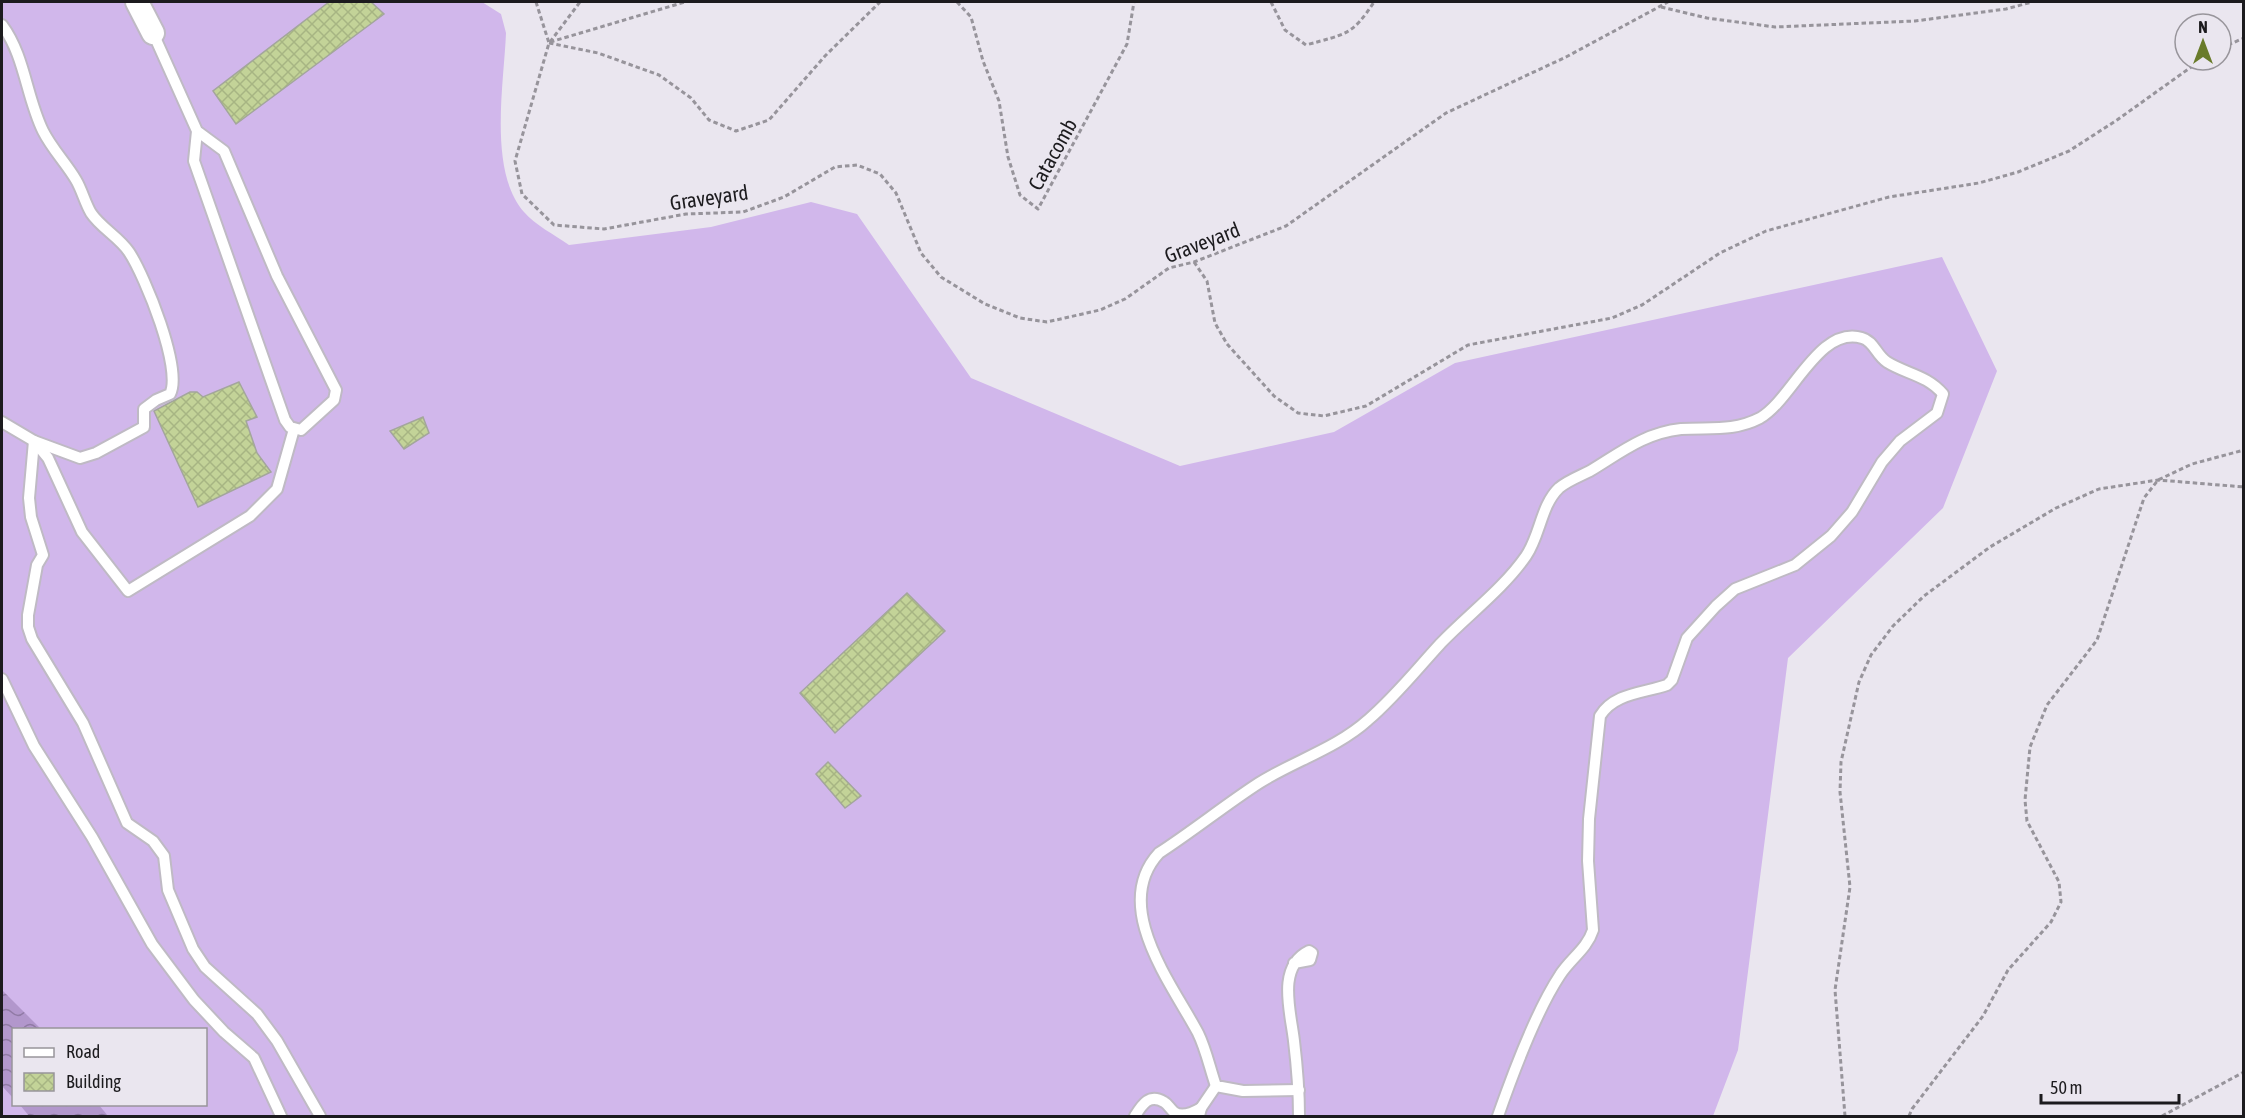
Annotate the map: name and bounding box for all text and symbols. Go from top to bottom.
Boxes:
north arrow [2173,12,2233,72]
text: N [2198,18,2208,36]
street label: Catacomb [1023,114,1081,194]
street label: Graveyard [668,180,750,214]
street label: Graveyard [1161,217,1243,267]
legend [12,1028,207,1106]
text: Road [66,1041,100,1062]
scale bar [2041,1067,2179,1105]
text: Building [66,1071,121,1092]
text: 50 m [2050,1077,2082,1098]

